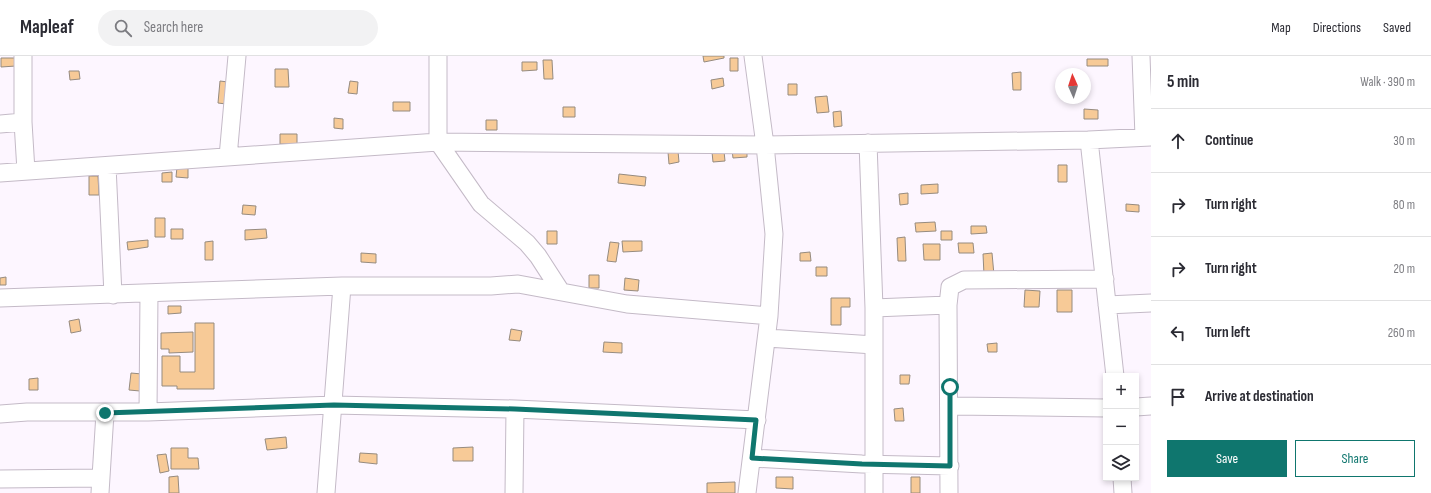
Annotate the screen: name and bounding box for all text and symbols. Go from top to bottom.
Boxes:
search box [98,10,378,46]
text: Mapleaf [20,16,74,39]
icon: search [112,17,134,39]
text: Search here [144,18,203,37]
text: Map [1271,19,1291,36]
text: Directions [1313,19,1361,36]
text: Saved [1383,19,1411,36]
north arrow [1055,68,1091,104]
text: 5 min [1167,72,1199,92]
text: Walk · 390 m [1360,74,1415,90]
icon: ahead [1167,130,1189,152]
text: Continue [1205,131,1254,150]
text: 30 m [1393,133,1415,149]
icon: right [1167,194,1189,216]
text: Turn right [1205,195,1257,214]
text: 80 m [1393,197,1415,213]
icon: right [1167,258,1189,280]
text: Turn right [1205,259,1257,278]
text: 20 m [1393,261,1415,277]
icon: left [1167,322,1189,344]
text: Turn left [1205,323,1250,342]
text: 260 m [1388,325,1415,341]
map controls [1103,373,1139,481]
button: + [1103,373,1139,409]
route start [941,378,959,396]
icon: arrive [1167,386,1189,408]
text: Arrive at destination [1205,387,1314,406]
route end [96,404,114,422]
button: − [1103,409,1139,445]
button: Save [1167,440,1287,477]
button: Share [1295,440,1415,477]
button: layers [1103,445,1139,481]

